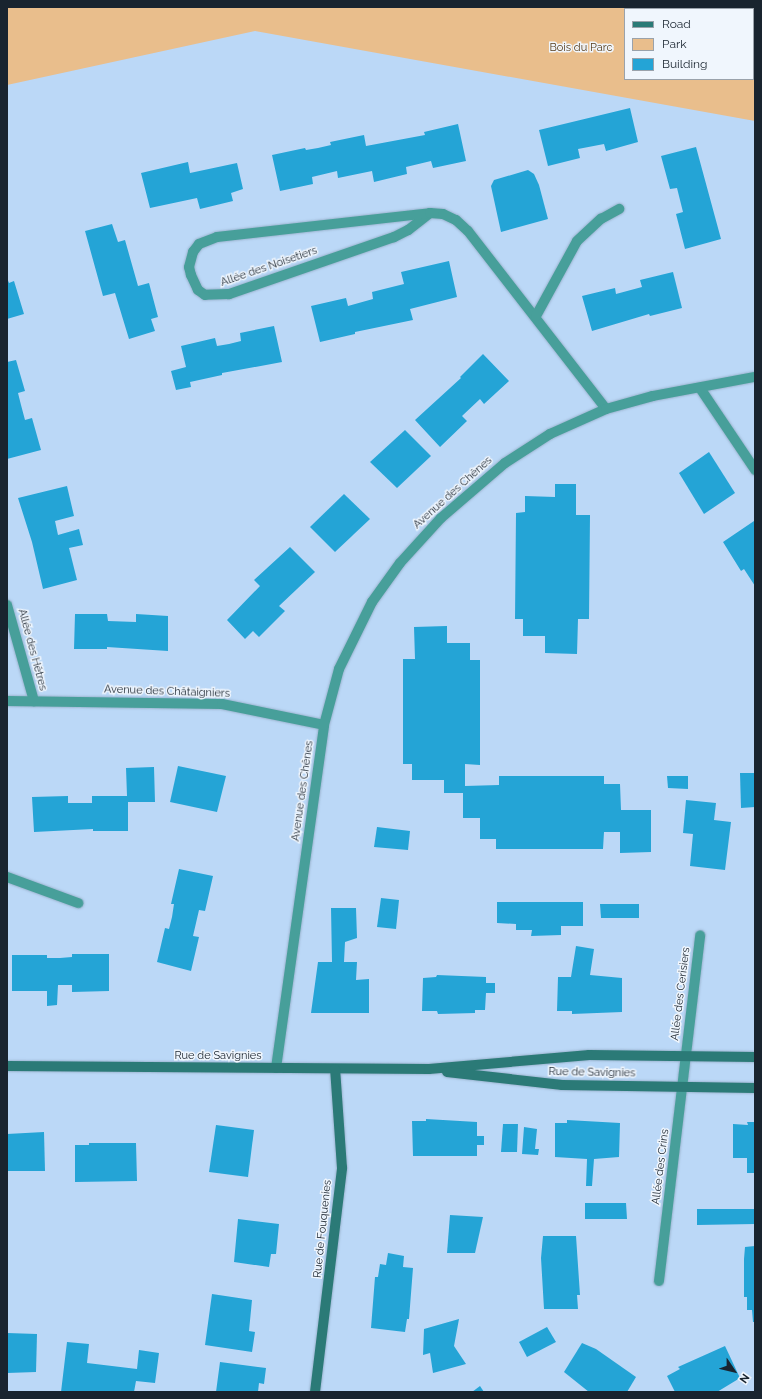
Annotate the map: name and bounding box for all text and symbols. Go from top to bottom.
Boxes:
legend [624,8,754,80]
text: Road [662,17,691,31]
text: Park [662,37,687,51]
park label: Bois du Parc [549,41,613,55]
text: Building [662,57,708,71]
street label: Allée des Noisetiers [219,244,319,290]
street label: Avenue des Chênes [411,454,495,532]
street label: Allée des Hêtres [15,608,49,692]
street label: Avenue des Châtaigniers [104,683,230,701]
street label: Avenue des Chênes [289,740,317,842]
street label: Allée des Cerisiers [669,946,693,1042]
street label: Rue de Savignies [174,1049,262,1063]
street label: Rue de Savignies [548,1066,636,1080]
street label: Allée des Crins [650,1128,672,1206]
street label: Rue de Fouquenies [311,1179,335,1279]
north arrow [714,1351,754,1391]
text: N [737,1371,752,1385]

